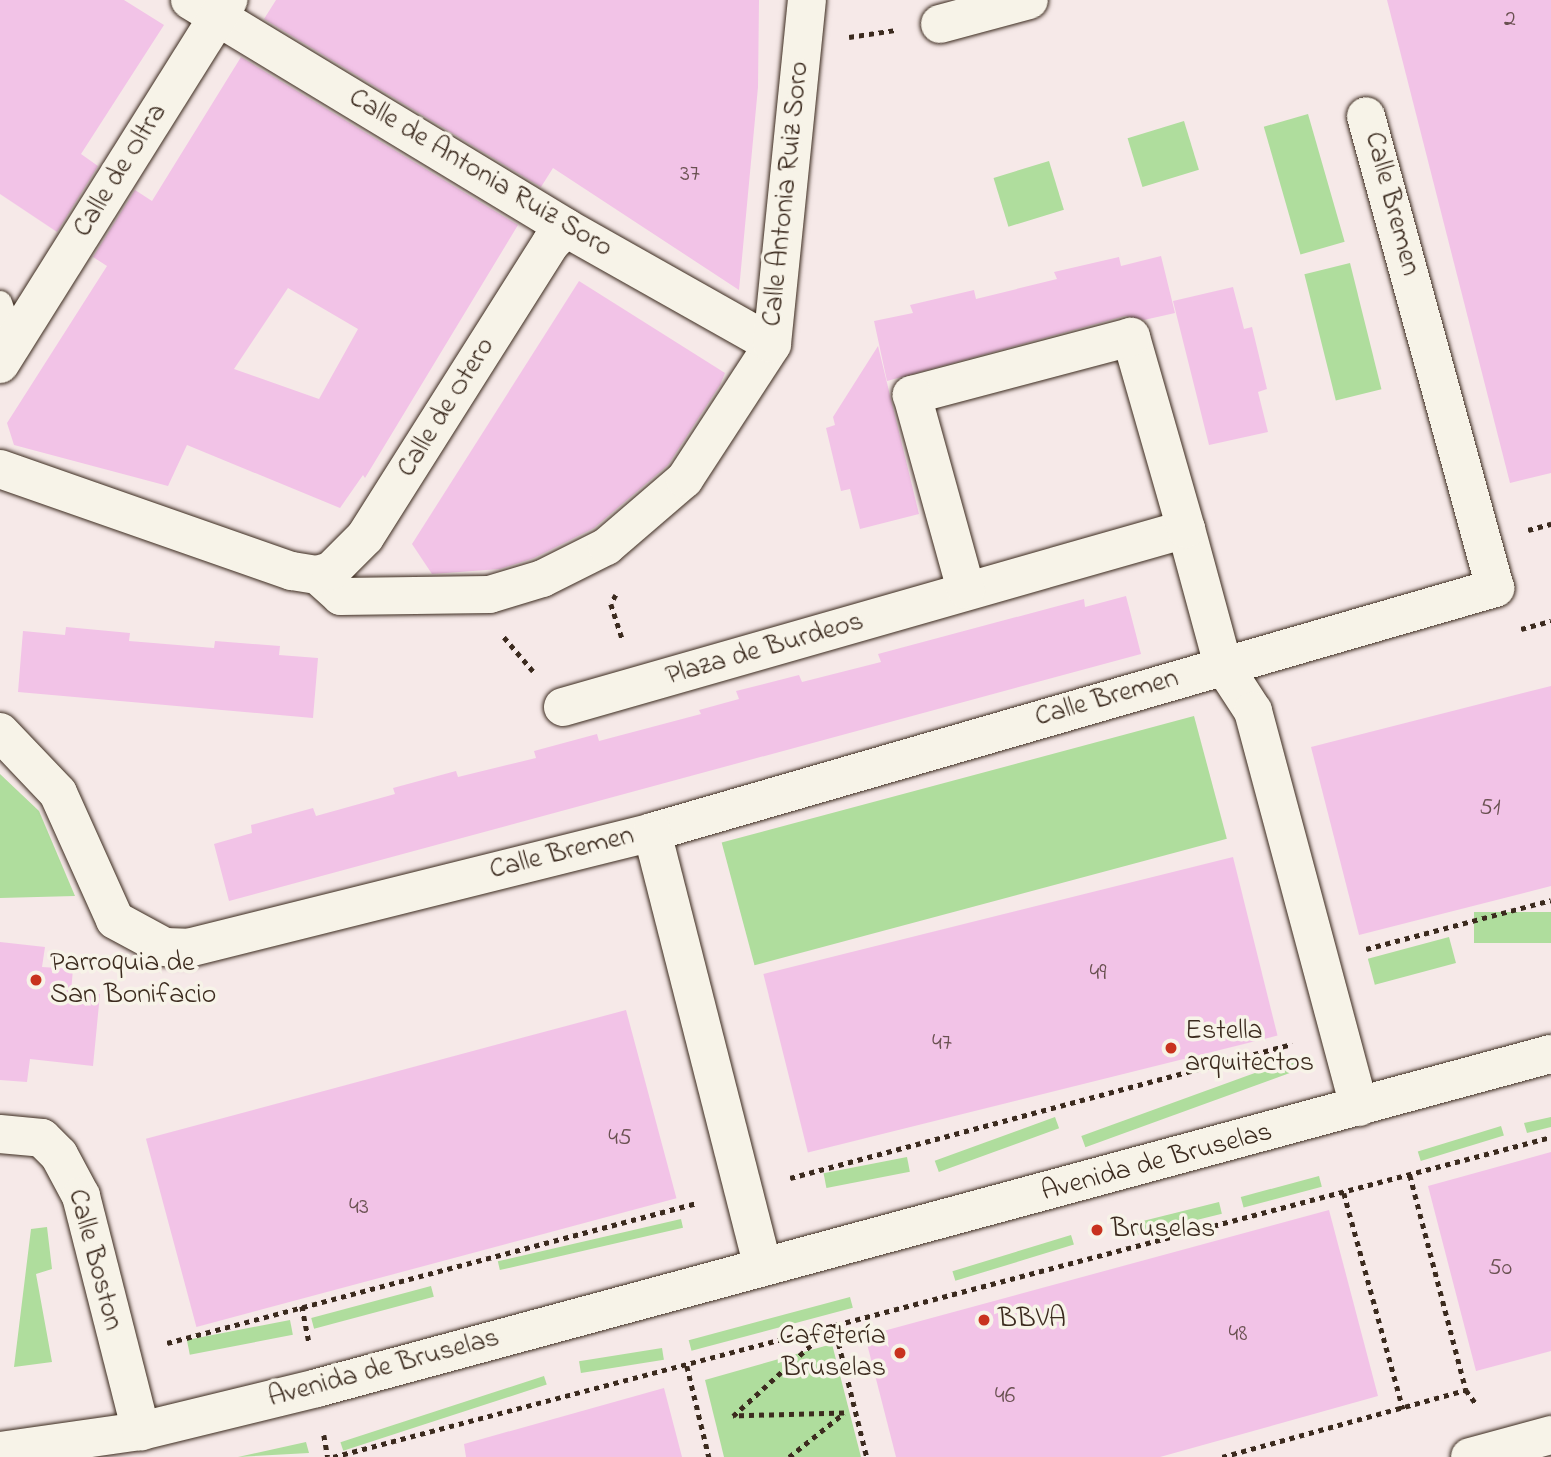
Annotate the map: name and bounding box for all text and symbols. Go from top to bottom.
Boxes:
house number: 2 [1504,6,1516,34]
street label: Calle Antonia Ruiz Soro [756,60,818,328]
street label: Calle de Antonia Ruiz Soro [342,82,618,266]
street label: Calle de Oltra [67,98,175,244]
street label: Calle Bremen [1356,128,1426,280]
house number: 37 [680,161,700,189]
street label: Calle de Otero [391,332,503,484]
street label: Plaza de Burdeos [662,606,868,694]
street label: Calle Bremen [1031,663,1183,735]
house number: 51 [1479,795,1501,823]
street label: Calle Bremen [486,820,638,888]
place label: Parroquia de San Bonifacio [50,947,216,1013]
house number: 49 [1089,960,1107,988]
marker: Parroquia de San Bonifacio [28,972,44,988]
place label: Estella arquitectos [1185,1015,1314,1081]
house number: 47 [932,1030,952,1058]
marker: Estella arquitectos [1163,1040,1179,1056]
street label: Avenida de Bruselas [1038,1116,1276,1210]
house number: 45 [608,1125,632,1153]
street label: Calle Boston [59,1186,129,1334]
house number: 43 [349,1194,369,1222]
place label: Bruselas [1111,1213,1215,1247]
marker: Bruselas [1089,1222,1105,1238]
house number: 50 [1488,1255,1512,1283]
place label: BBVA [998,1303,1066,1337]
marker: BBVA [976,1312,992,1328]
place label: Cafetería Bruselas [779,1320,886,1386]
house number: 48 [1229,1321,1247,1349]
street label: Avenida de Bruselas [265,1322,503,1416]
marker: Cafetería Bruselas [892,1345,908,1361]
house number: 46 [995,1383,1015,1411]

